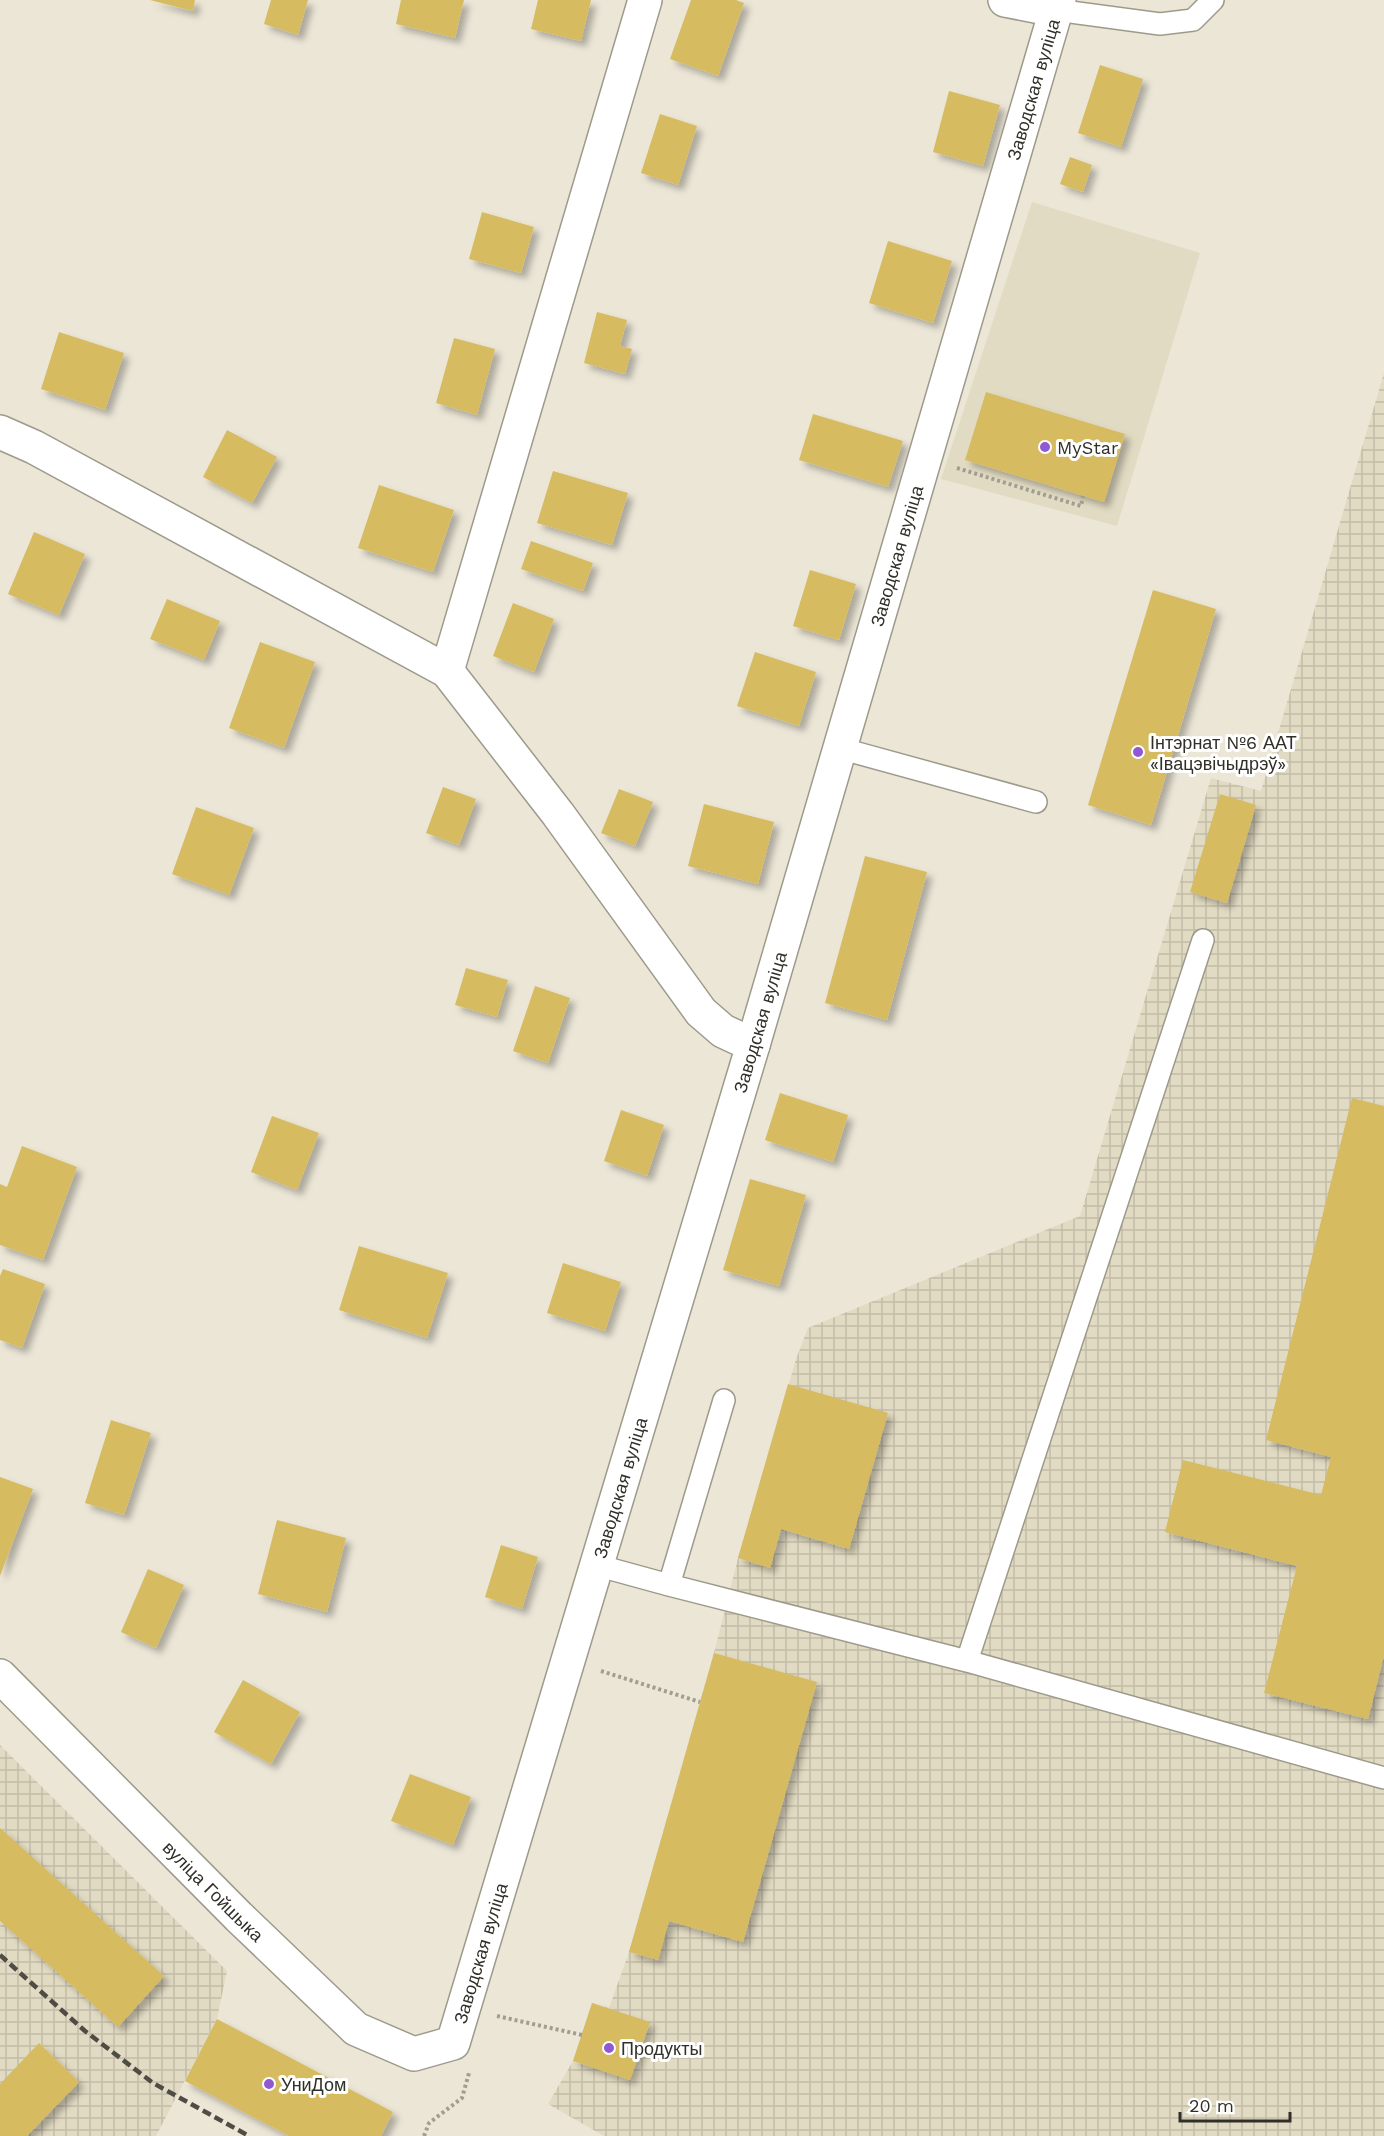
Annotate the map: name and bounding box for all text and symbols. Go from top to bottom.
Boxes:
street label: Заводская вуліца [1002,15,1064,162]
place label: MyStar [1057,437,1118,458]
marker: MyStar [1038,440,1052,454]
street label: Заводская вуліца [866,482,927,629]
place label: Інтэрнат №6 ААТ «Івацэвічыдрэў» [1150,732,1297,774]
marker: Інтэрнат №6 ААТ «Івацэвічыдрэў» [1131,745,1145,759]
street label: Заводская вуліца [729,948,791,1095]
street label: Заводская вуліца [589,1414,651,1561]
street label: вуліца Гойшыка [159,1837,269,1946]
street label: Заводская вуліца [449,1879,511,2026]
place label: Продукты [621,2038,702,2059]
marker: Продукты [602,2041,616,2055]
place label: УниДом [281,2074,346,2095]
marker: УниДом [262,2077,276,2091]
scale bar [1180,2085,1290,2123]
text: 20 m [1189,2095,1234,2116]

